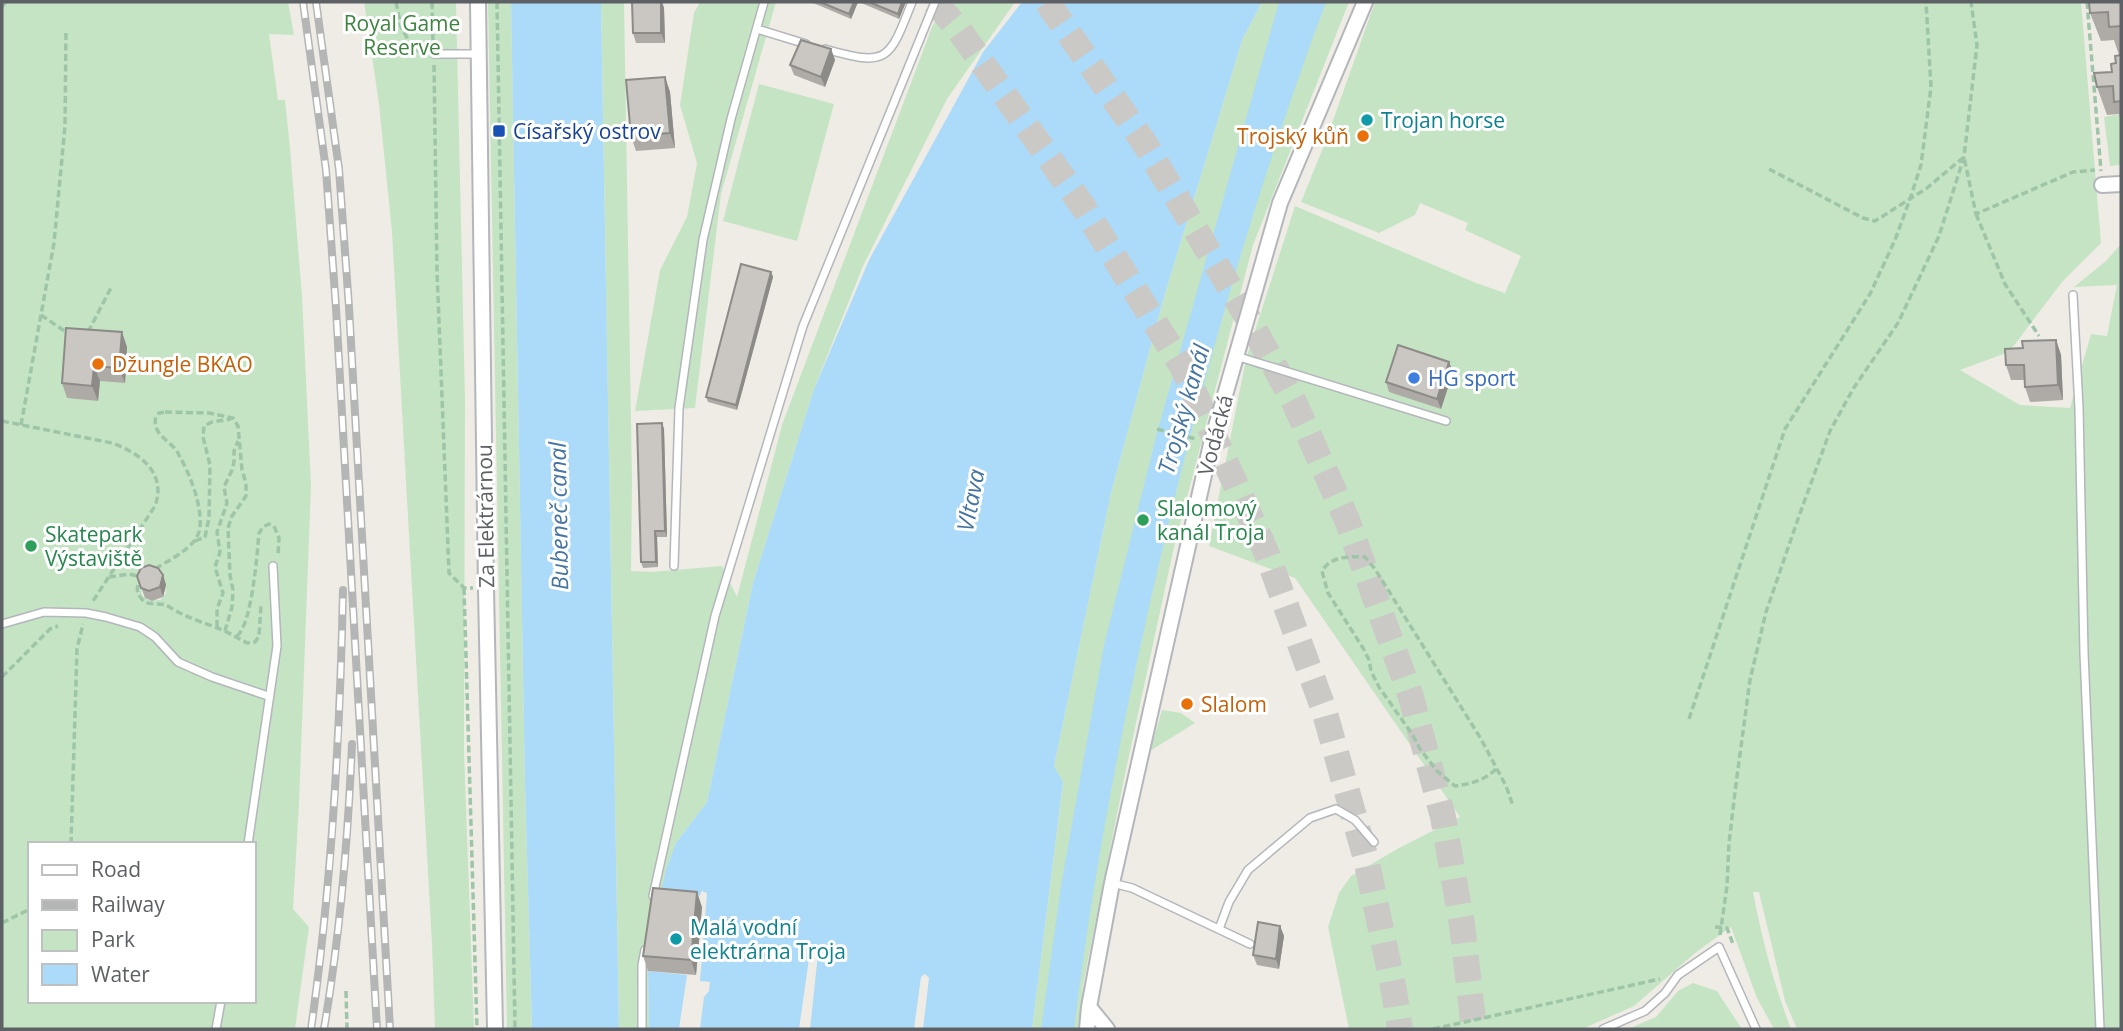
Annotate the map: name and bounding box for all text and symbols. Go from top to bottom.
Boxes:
park label: Royal Game Reserve [344,9,460,61]
place label: Trojan horse [1381,106,1505,134]
marker: Trojan horse [1359,112,1375,128]
place label: Císařský ostrov [513,117,661,145]
place label: Trojský kůň [1237,122,1349,150]
marker: Císařský ostrov [491,123,507,139]
marker: Trojský kůň [1355,128,1371,144]
water label: Trojský kanál [1149,339,1217,478]
place label: Džungle BKAO [112,350,253,378]
marker: Džungle BKAO [90,356,106,372]
place label: HG sport [1428,364,1516,392]
marker: HG sport [1406,370,1422,386]
street label: Vodácká [1191,392,1239,478]
water label: Bubeneč canal [541,440,575,590]
street label: Za Elektrárnou [470,444,500,588]
water label: Vltava [948,466,992,534]
place label: Slalomový kanál Troja [1157,494,1265,546]
marker: Slalomový kanál Troja [1135,512,1151,528]
place label: Skatepark Výstaviště [45,520,143,572]
marker: Skatepark Výstaviště [23,538,39,554]
place label: Slalom [1201,690,1267,718]
marker: Slalom [1179,696,1195,712]
legend [28,842,256,1003]
text: Road [91,855,141,883]
text: Railway [91,890,165,918]
place label: Malá vodní elektrárna Troja [690,913,846,965]
text: Park [91,925,135,953]
marker: Malá vodní elektrárna Troja [668,931,684,947]
text: Water [91,960,150,988]

